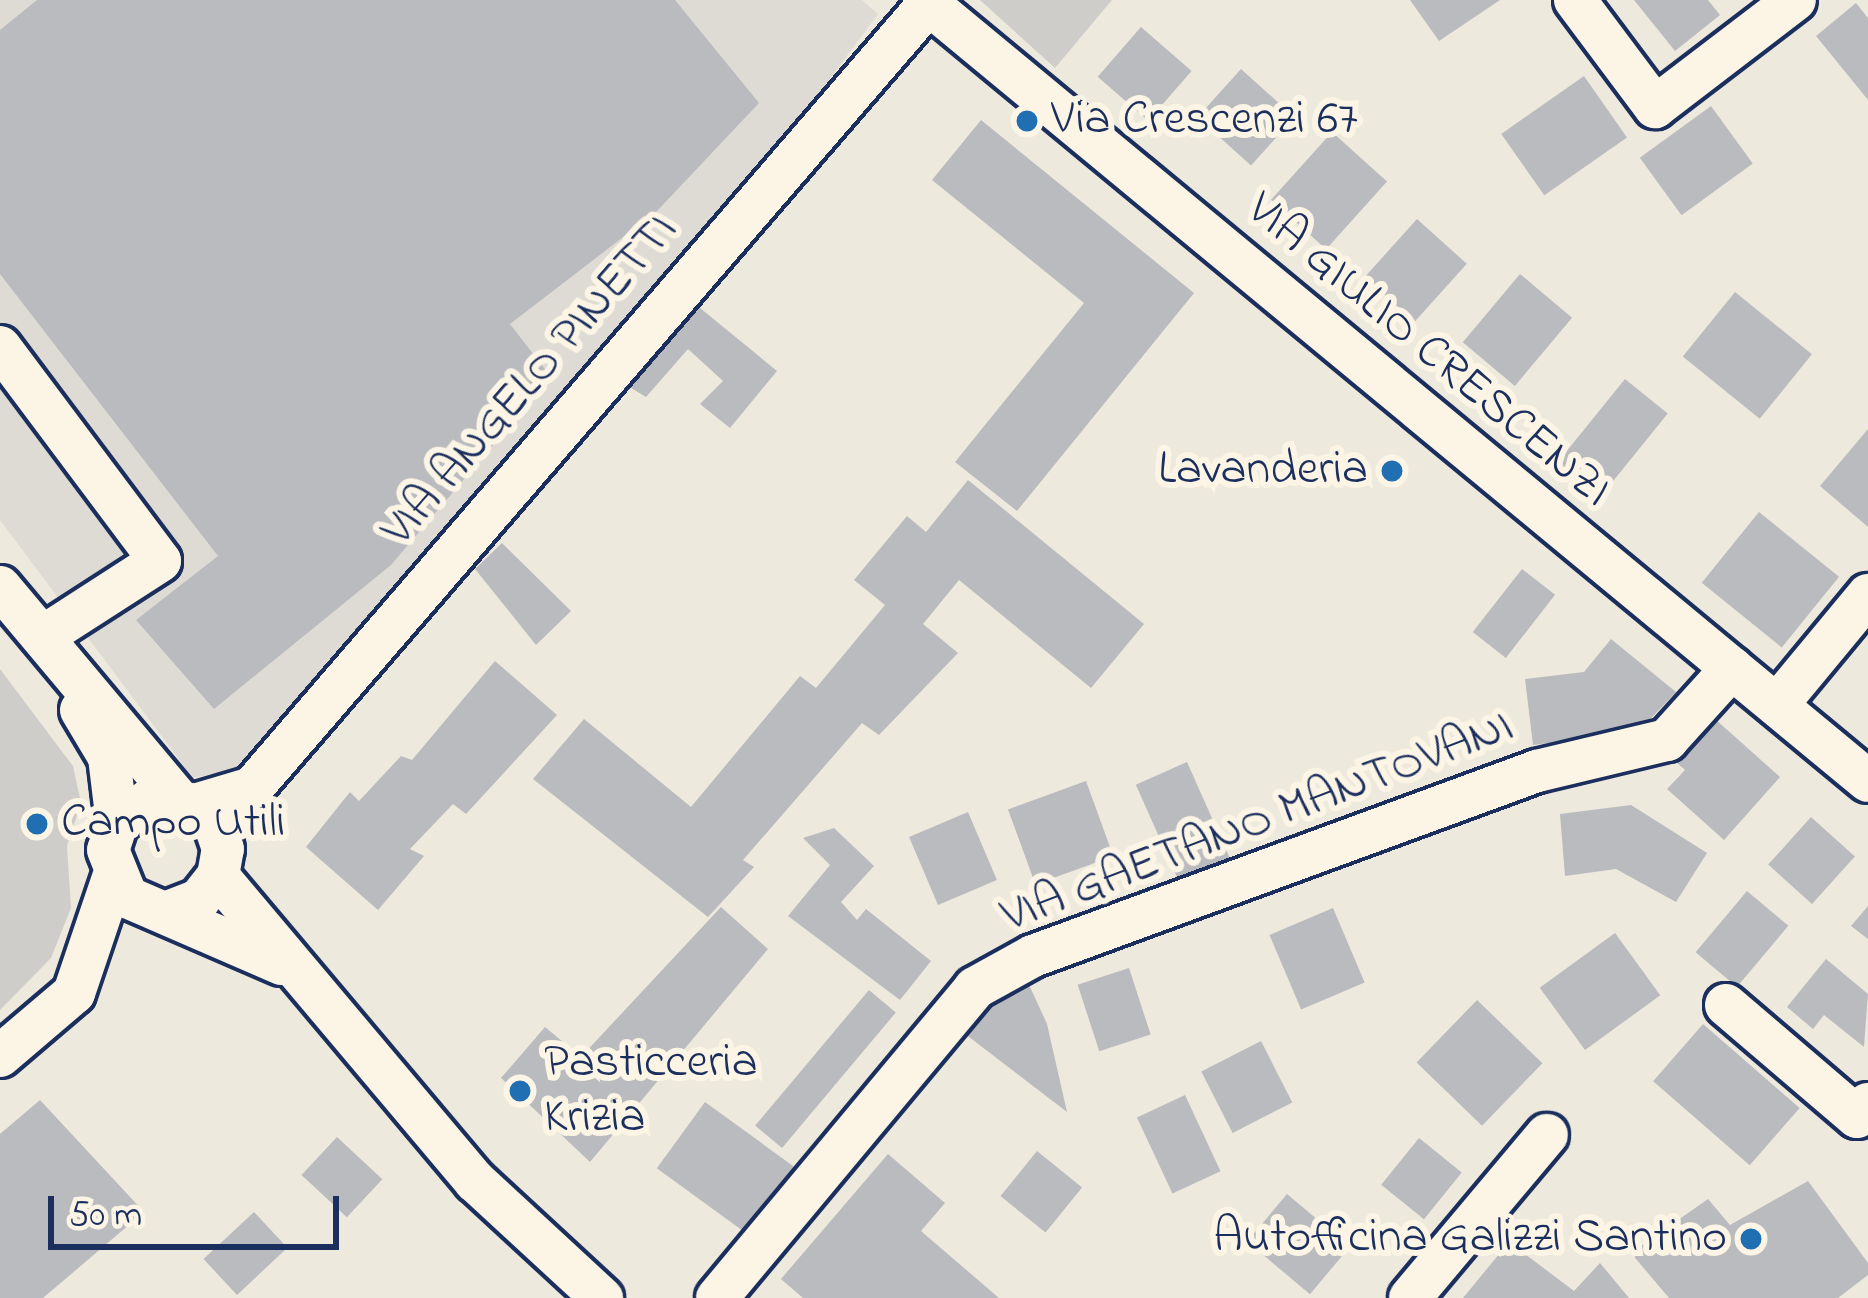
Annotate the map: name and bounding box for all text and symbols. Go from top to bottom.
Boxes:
place label: Via Crescenzi 67 [1051,92,1358,150]
marker: Via Crescenzi 67 [1014,108,1040,134]
street label: VIA GIULIO CRESCENZI [1234,181,1622,521]
street label: VIA ANGELO PINETTI [371,203,691,559]
place label: Lavanderia [1158,442,1368,500]
marker: Lavanderia [1379,458,1405,484]
street label: VIA GAETANO MANTOVANI [994,699,1522,947]
place label: Campo Utili [61,795,285,853]
marker: Campo Utili [24,811,50,837]
place label: Pasticceria Krizia [544,1034,758,1147]
marker: Pasticceria Krizia [507,1078,533,1104]
scale bar [54,1172,345,1246]
text: 50 m [69,1190,142,1243]
place label: Autofficina Galizzi Santino [1213,1210,1727,1268]
marker: Autofficina Galizzi Santino [1738,1226,1764,1252]

